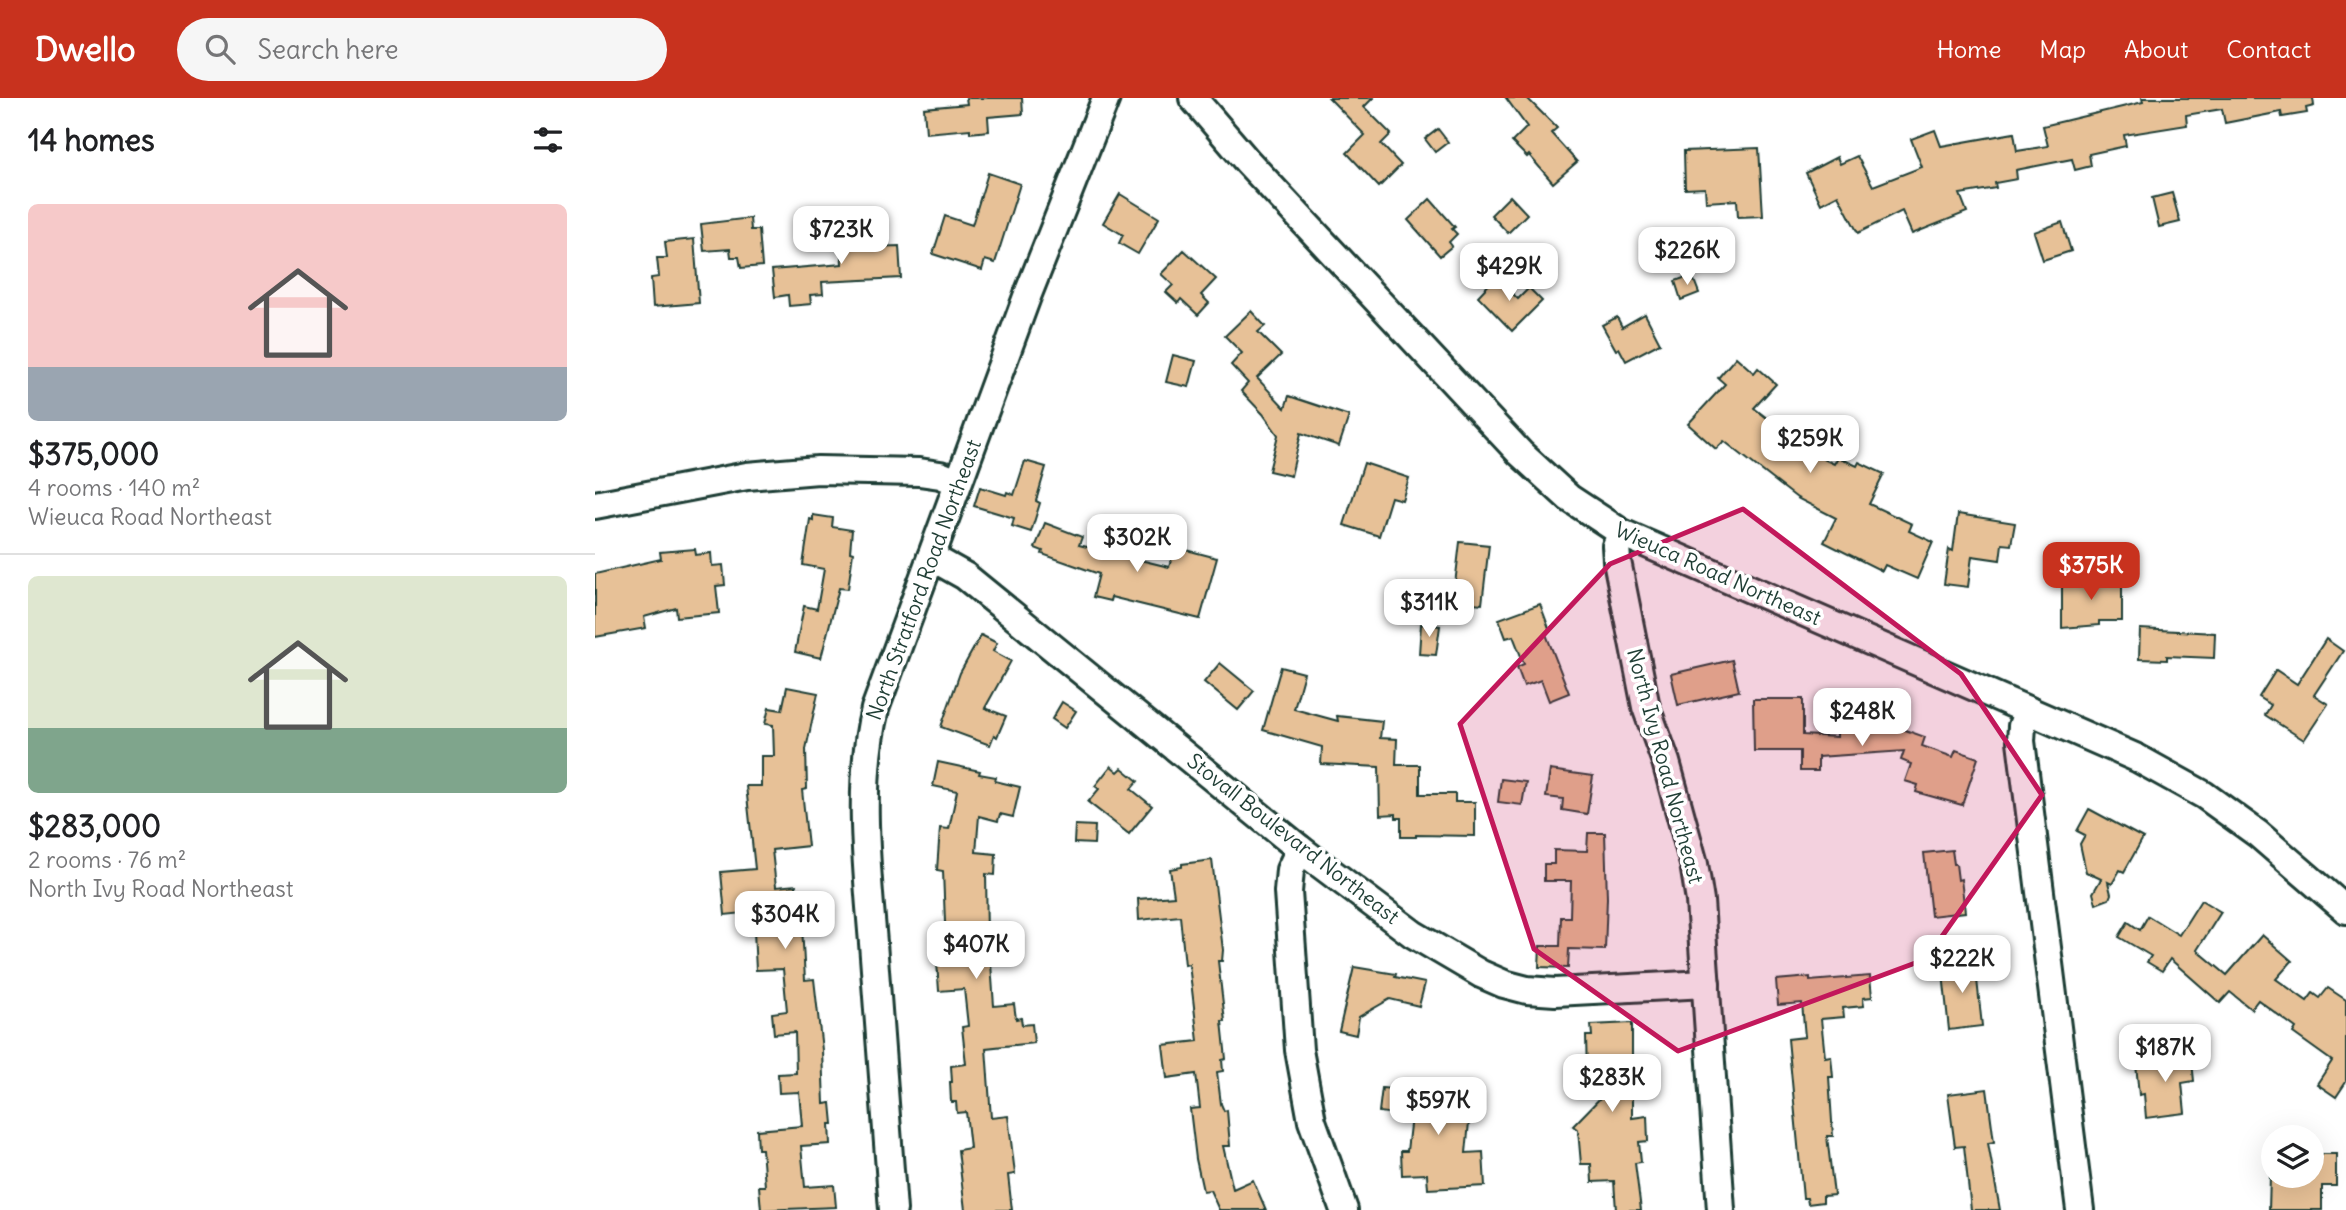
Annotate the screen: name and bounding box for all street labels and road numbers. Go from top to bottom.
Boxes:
street label: North Stratford Road Northeast [860,436,987,724]
street label: Wieuca Road Northeast [1611,516,1825,631]
street label: North Ivy Road Northeast [1621,645,1710,886]
street label: Stovall Boulevard Northeast [1182,747,1405,930]

